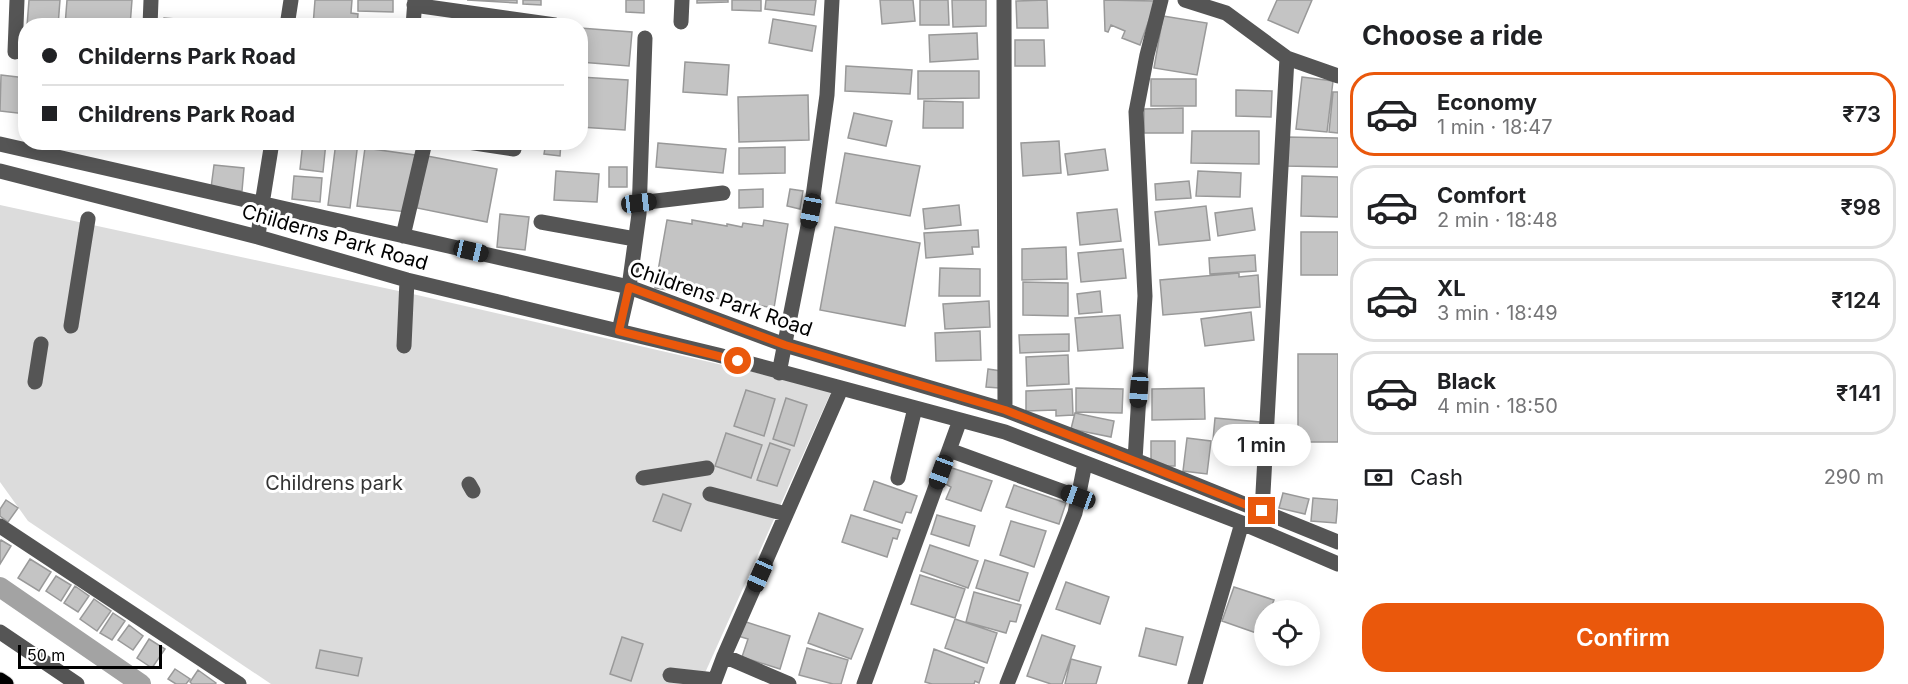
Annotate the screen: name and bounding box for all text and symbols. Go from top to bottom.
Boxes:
text: Choose a ride [1362,19,1543,52]
text: Childerns Park Road [78,43,296,69]
icon: car [1365,87,1419,141]
text: Economy [1437,89,1537,115]
text: Childrens Park Road [78,101,295,127]
text: ₹73 [1842,101,1881,127]
text: 1 min · 18:47 [1437,115,1552,139]
icon: car [1365,180,1419,234]
text: Comfort [1437,182,1526,208]
car [620,192,658,214]
car [799,192,823,230]
text: ₹98 [1840,194,1881,220]
street label: Childerns Park Road [239,199,431,275]
text: 2 min · 18:48 [1437,208,1558,232]
car [451,238,491,264]
street label: Childrens Park Road [626,256,816,342]
icon: car [1365,273,1419,327]
text: XL [1437,275,1466,301]
text: ₹124 [1831,287,1881,313]
text: 3 min · 18:49 [1437,301,1558,325]
route start [724,347,751,374]
icon: car [1365,366,1419,420]
text: Black [1437,368,1496,394]
car [1129,371,1149,409]
text: ₹141 [1836,380,1881,406]
text: 4 min · 18:50 [1437,394,1558,418]
callout: 1 min [1212,424,1312,466]
text: 1 min [1237,433,1286,457]
car [926,452,956,492]
icon: cash [1362,461,1395,494]
text: Cash [1410,464,1463,490]
text: 290 m [1824,465,1884,489]
park label: Childrens park [265,471,403,495]
car [1058,482,1098,512]
route end [1248,497,1275,524]
car [744,555,776,595]
map controls [1254,600,1320,666]
button: locate [1254,600,1320,666]
button: Confirm [1362,603,1884,672]
scale bar [18,642,162,670]
text: 50 m [27,645,65,665]

